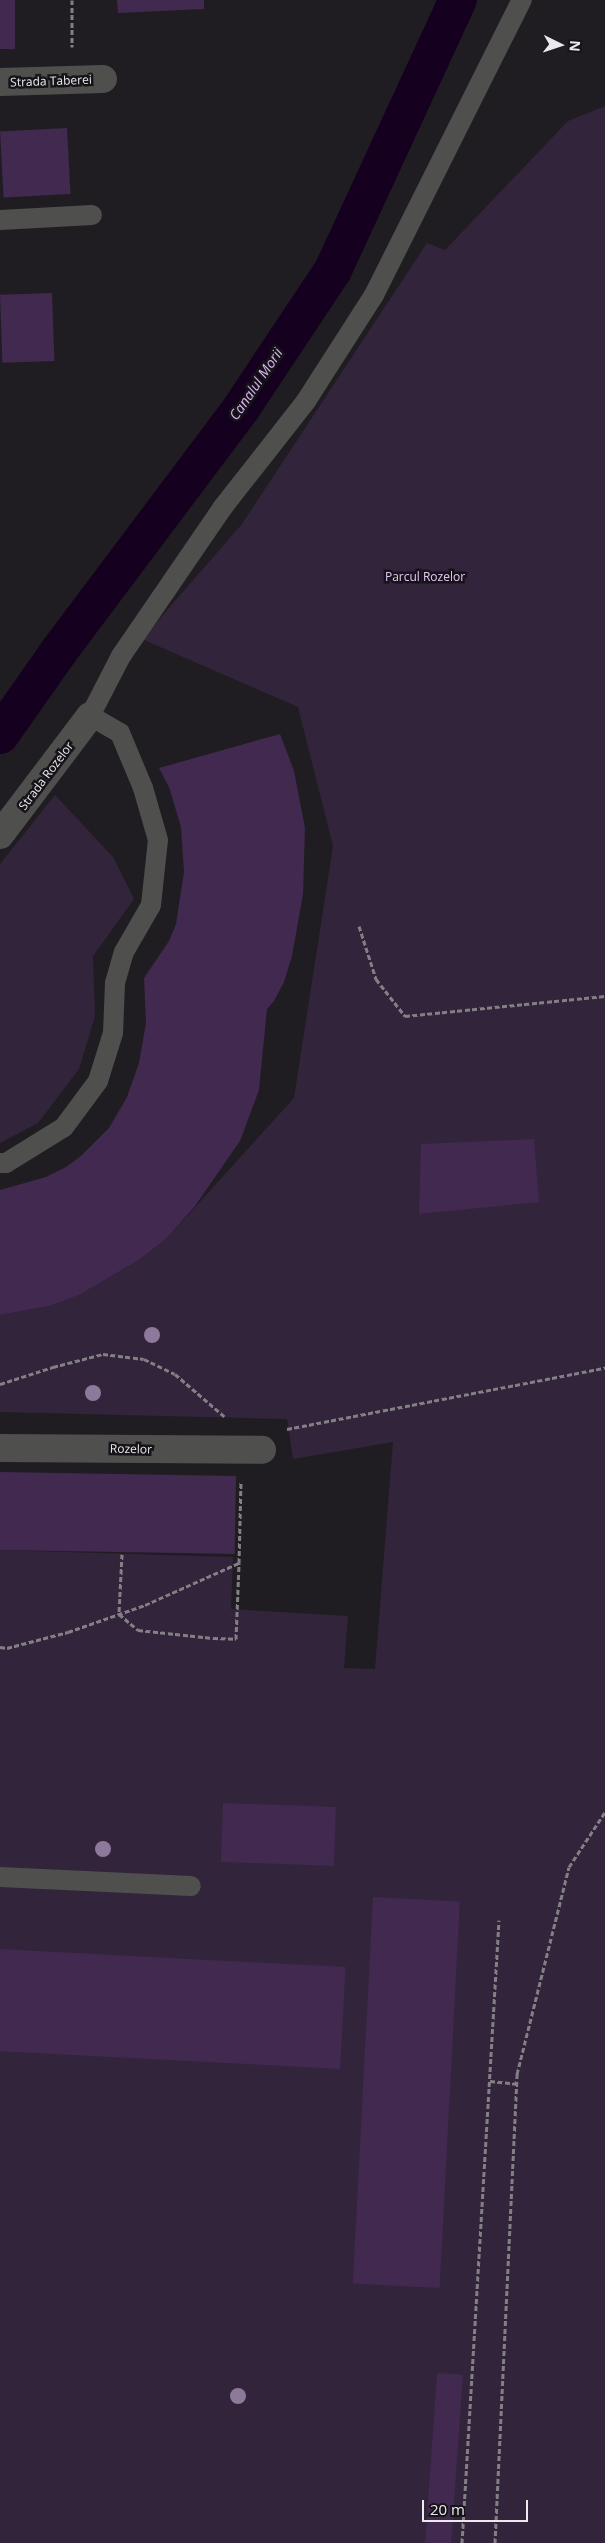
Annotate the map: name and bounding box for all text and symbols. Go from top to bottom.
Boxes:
north arrow [535,20,585,70]
text: N [566,40,585,52]
street label: Strada Taberei [10,72,92,90]
water label: Canalul Morii [226,345,286,423]
park label: Parcul Rozelor [385,570,465,584]
street label: Strada Rozelor [16,739,76,813]
street label: Rozelor [110,1441,152,1457]
scale bar [425,2490,531,2522]
text: 20 m [430,2499,465,2519]

